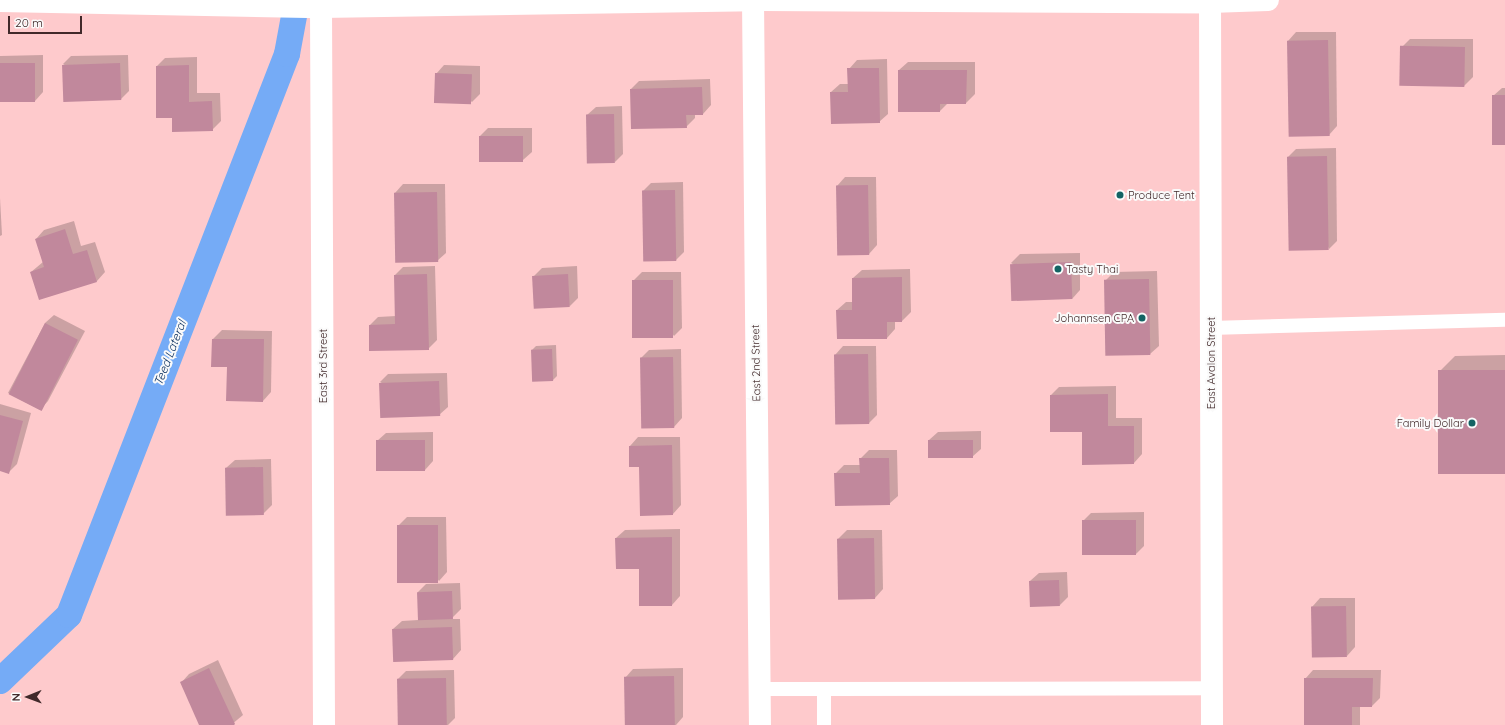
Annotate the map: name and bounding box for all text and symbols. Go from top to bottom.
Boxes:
scale bar [10,8,84,34]
text: 20 m [15,15,43,30]
place label: Produce Tent [1128,188,1195,202]
marker: Produce Tent [1115,190,1125,200]
place label: Tasty Thai [1066,262,1118,276]
marker: Tasty Thai [1053,264,1063,274]
place label: Johannsen CPA [1054,311,1134,325]
marker: Johannsen CPA [1137,313,1147,323]
street label: East Avalon Street [1204,317,1218,409]
water label: Teed Lateral [151,318,189,388]
street label: East 2nd Street [749,324,763,402]
street label: East 3rd Street [316,329,330,403]
place label: Family Dollar [1397,416,1464,430]
marker: Family Dollar [1467,418,1477,428]
north arrow [8,677,48,717]
text: N [9,693,23,701]

